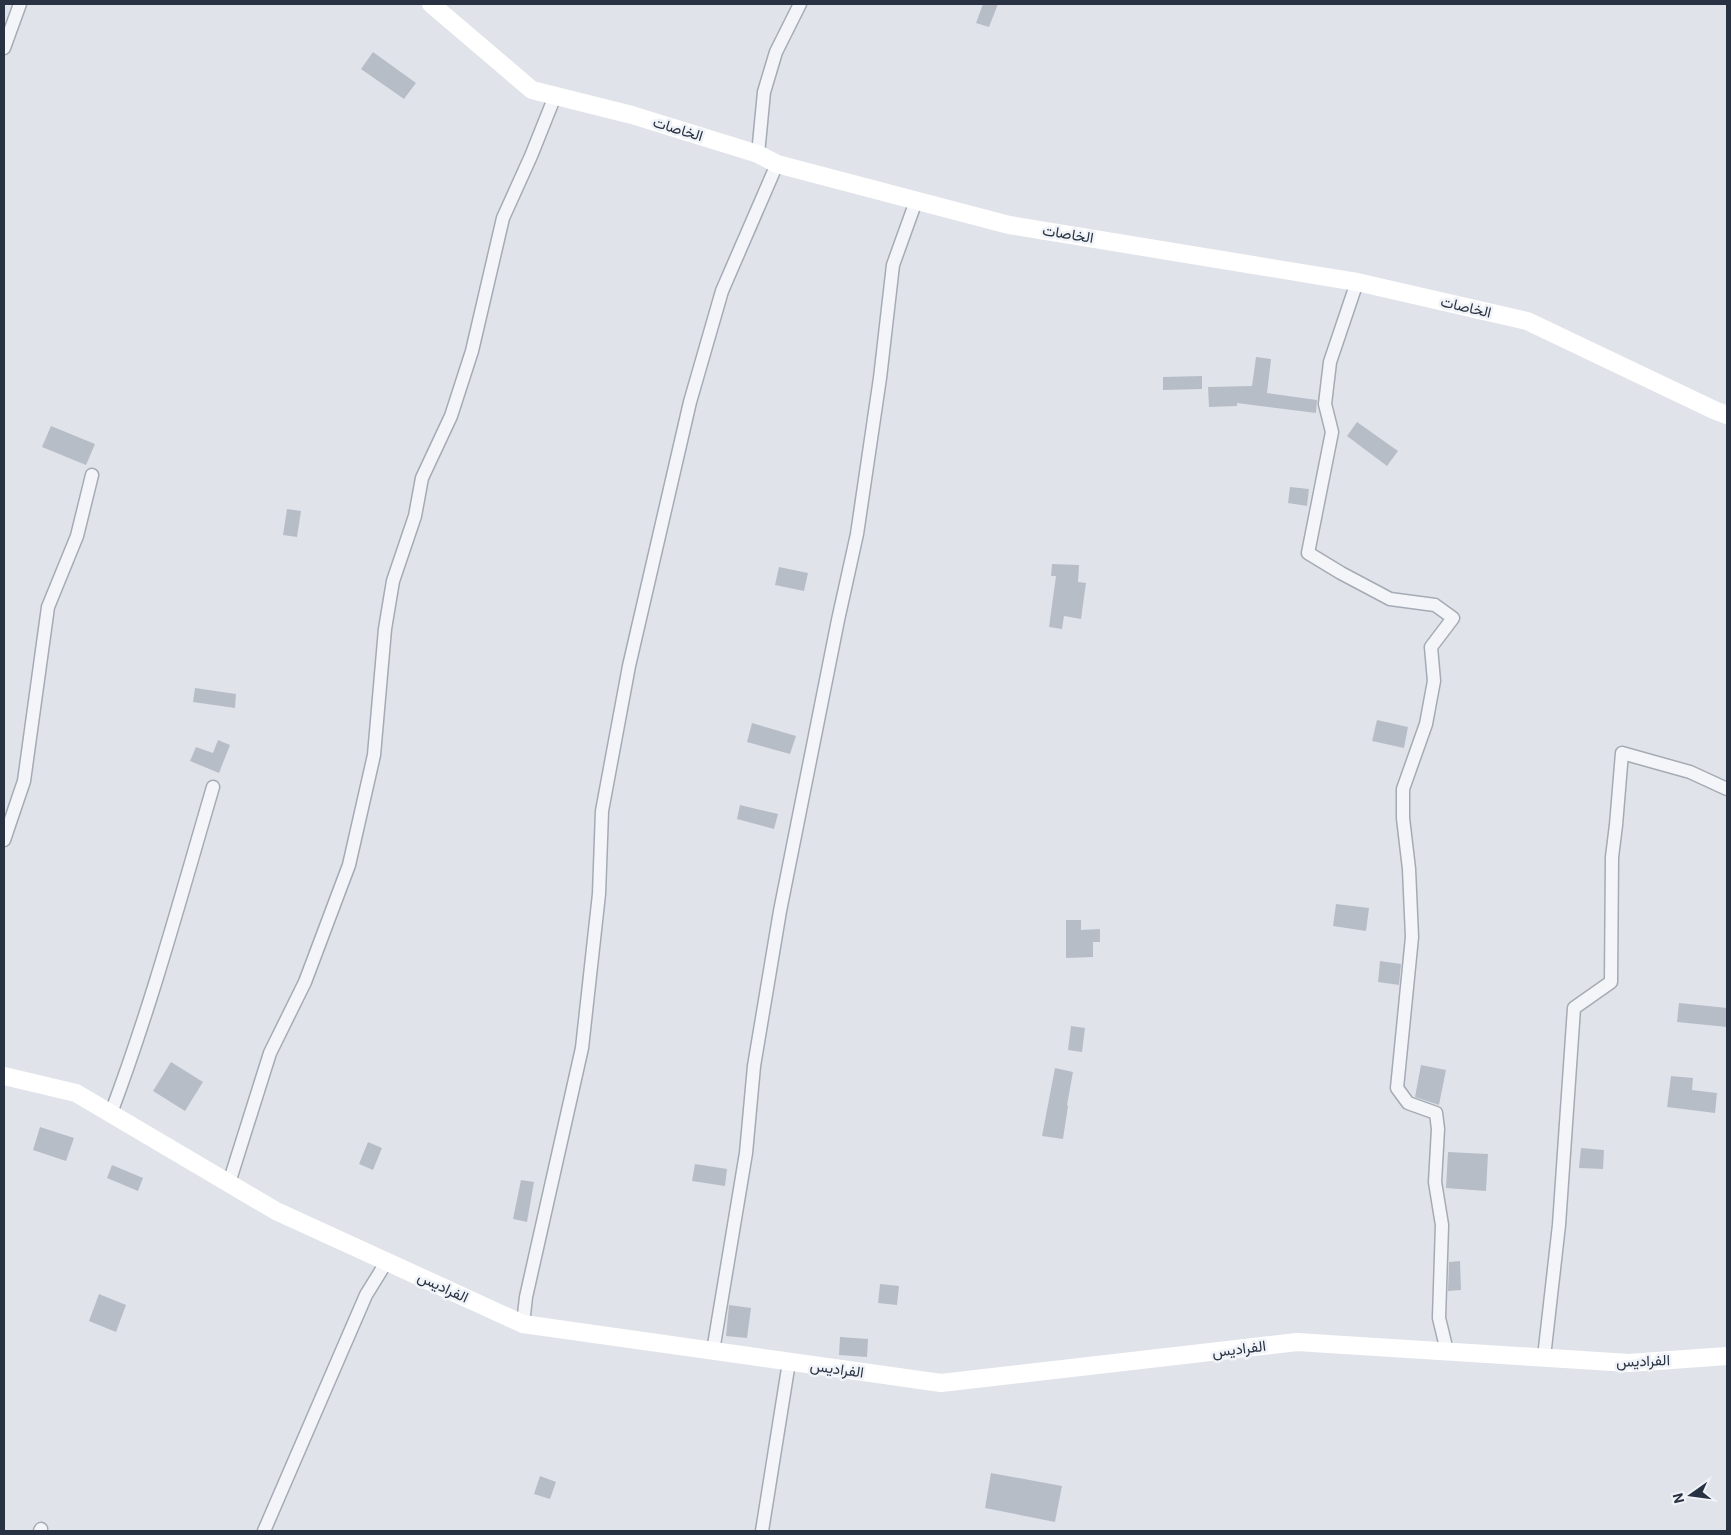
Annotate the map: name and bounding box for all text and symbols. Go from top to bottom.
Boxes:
street label: الخاصات [651,113,705,145]
street label: الخاصات [1041,221,1095,247]
street label: الخاصات [1439,292,1493,322]
street label: الفراديس [414,1267,471,1307]
street label: الفراديس [1211,1337,1267,1362]
street label: الفراديس [1616,1351,1670,1372]
street label: الفراديس [809,1356,865,1383]
north arrow [1666,1470,1716,1520]
text: N [1669,1491,1687,1505]

